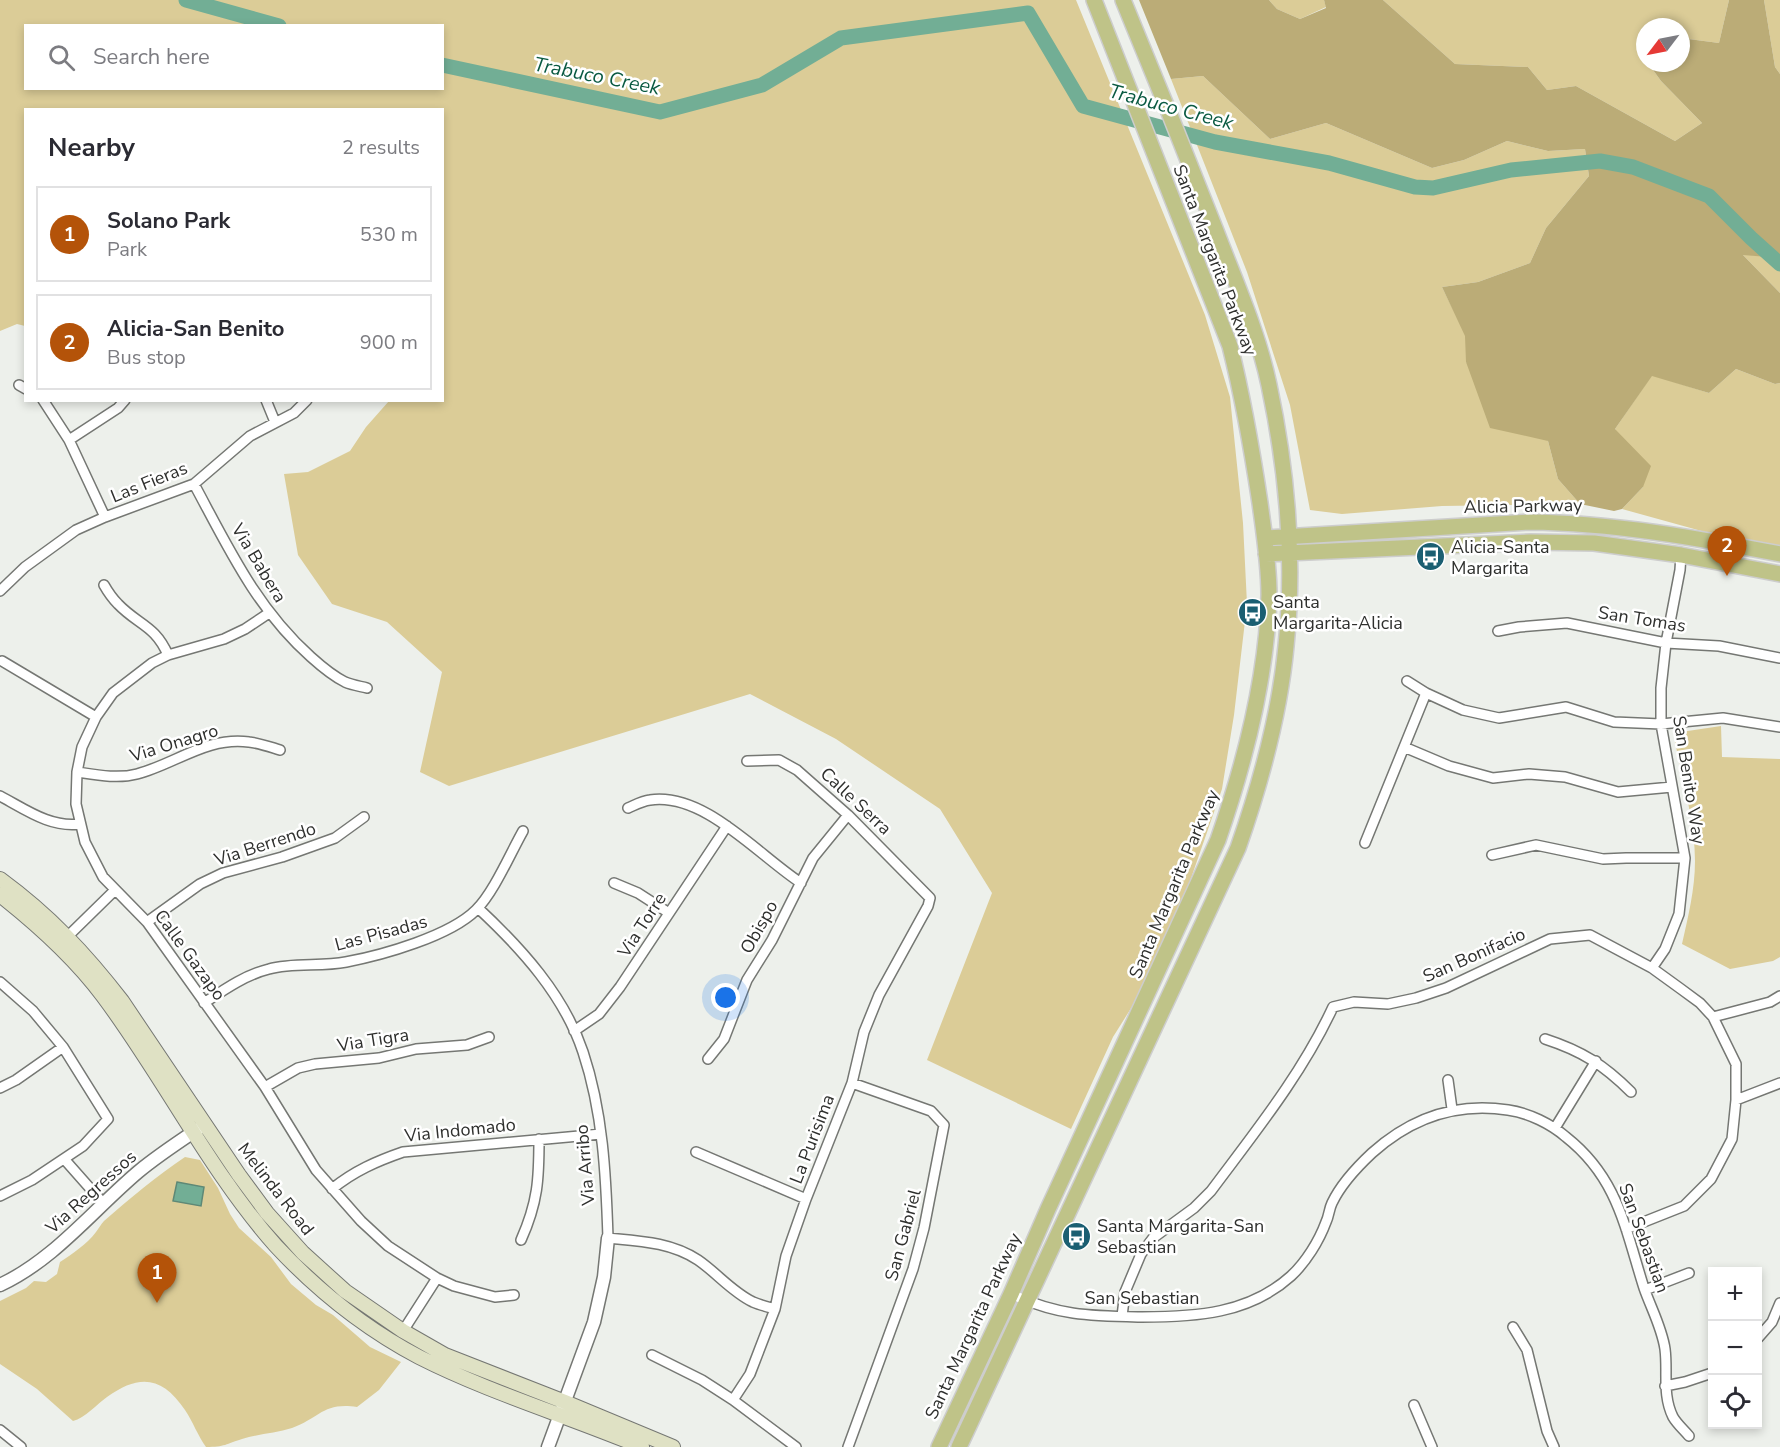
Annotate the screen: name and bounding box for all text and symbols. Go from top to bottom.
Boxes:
north arrow [1636,18,1690,72]
search box [24,24,444,90]
icon: search [45,41,78,74]
text: Search here [93,42,210,72]
water label: Trabuco Creek [532,51,663,102]
water label: Trabuco Creek [1106,77,1237,137]
text: Nearby [48,130,135,165]
text: 2 results [342,134,420,161]
street label: Santa Margarita Parkway [1167,161,1263,360]
text: Solano Park [107,206,230,236]
text: 1 [64,221,76,248]
text: 530 m [360,221,418,248]
text: Park [107,236,147,263]
text: Alicia-San Benito [107,314,284,344]
text: 2 [64,329,76,356]
text: 900 m [360,329,418,356]
text: Bus stop [107,344,186,371]
street label: Las Fieras [107,456,191,508]
street label: Alicia Parkway [1463,493,1583,519]
street label: Via Babera [225,518,292,607]
pin: 2 [1708,526,1746,576]
place label: Alicia-Santa Margarita [1451,535,1550,580]
bus stop icon: Alicia-Santa Margarita [1414,541,1446,573]
place label: Santa Margarita-Alicia [1273,590,1403,635]
bus stop icon: Santa Margarita-Alicia [1236,596,1268,628]
street label: San Tomas [1596,600,1688,638]
street label: San Benito Way [1667,714,1711,847]
street label: Via Onagro [126,718,221,768]
street label: Calle Serra [815,762,897,840]
street label: Santa Margarita Parkway [1123,785,1225,982]
street label: Via Berrendo [210,816,319,872]
street label: Via Torre [612,888,672,963]
street label: Obispo [735,896,783,958]
street label: Calle Gazapo [149,905,231,1005]
street label: Las Pisadas [332,909,430,957]
street label: San Bonifacio [1419,922,1529,988]
your location [711,983,740,1012]
street label: Via Tigra [334,1023,411,1058]
street label: La Purisima [784,1091,840,1187]
street label: Via Indomado [402,1112,517,1148]
street label: Via Arribo [569,1123,601,1208]
street label: Melinda Road [232,1138,320,1240]
street label: Via Regressos [40,1145,142,1240]
street label: San Sebastian [1613,1180,1675,1296]
street label: San Gabriel [879,1186,927,1284]
place label: Santa Margarita-San Sebastian [1097,1214,1264,1259]
bus stop icon: Santa Margarita-San Sebastian [1060,1220,1092,1252]
street label: Santa Margarita Parkway [919,1228,1027,1423]
pin: 1 [138,1254,176,1303]
map controls [1708,1267,1762,1429]
button: + [1708,1267,1762,1321]
street label: San Sebastian [1085,1286,1199,1310]
button: − [1708,1321,1762,1375]
button: locate [1708,1375,1762,1429]

